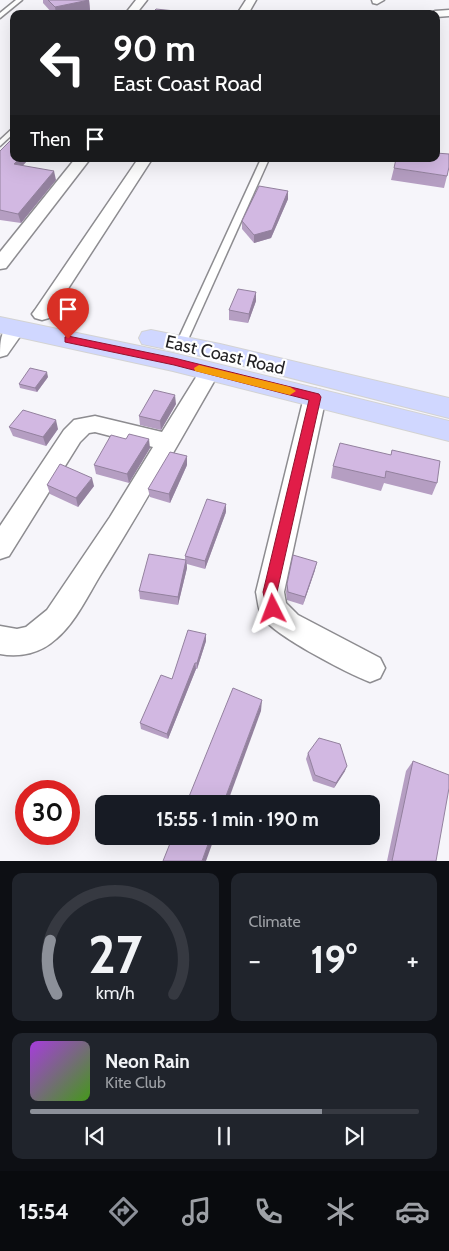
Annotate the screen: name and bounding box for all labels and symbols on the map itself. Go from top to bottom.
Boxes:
pin [47,288,89,339]
street label: East Coast Road [163,331,287,379]
position arrow [246,582,298,634]
speed limit sign: 30 [15,780,80,845]

